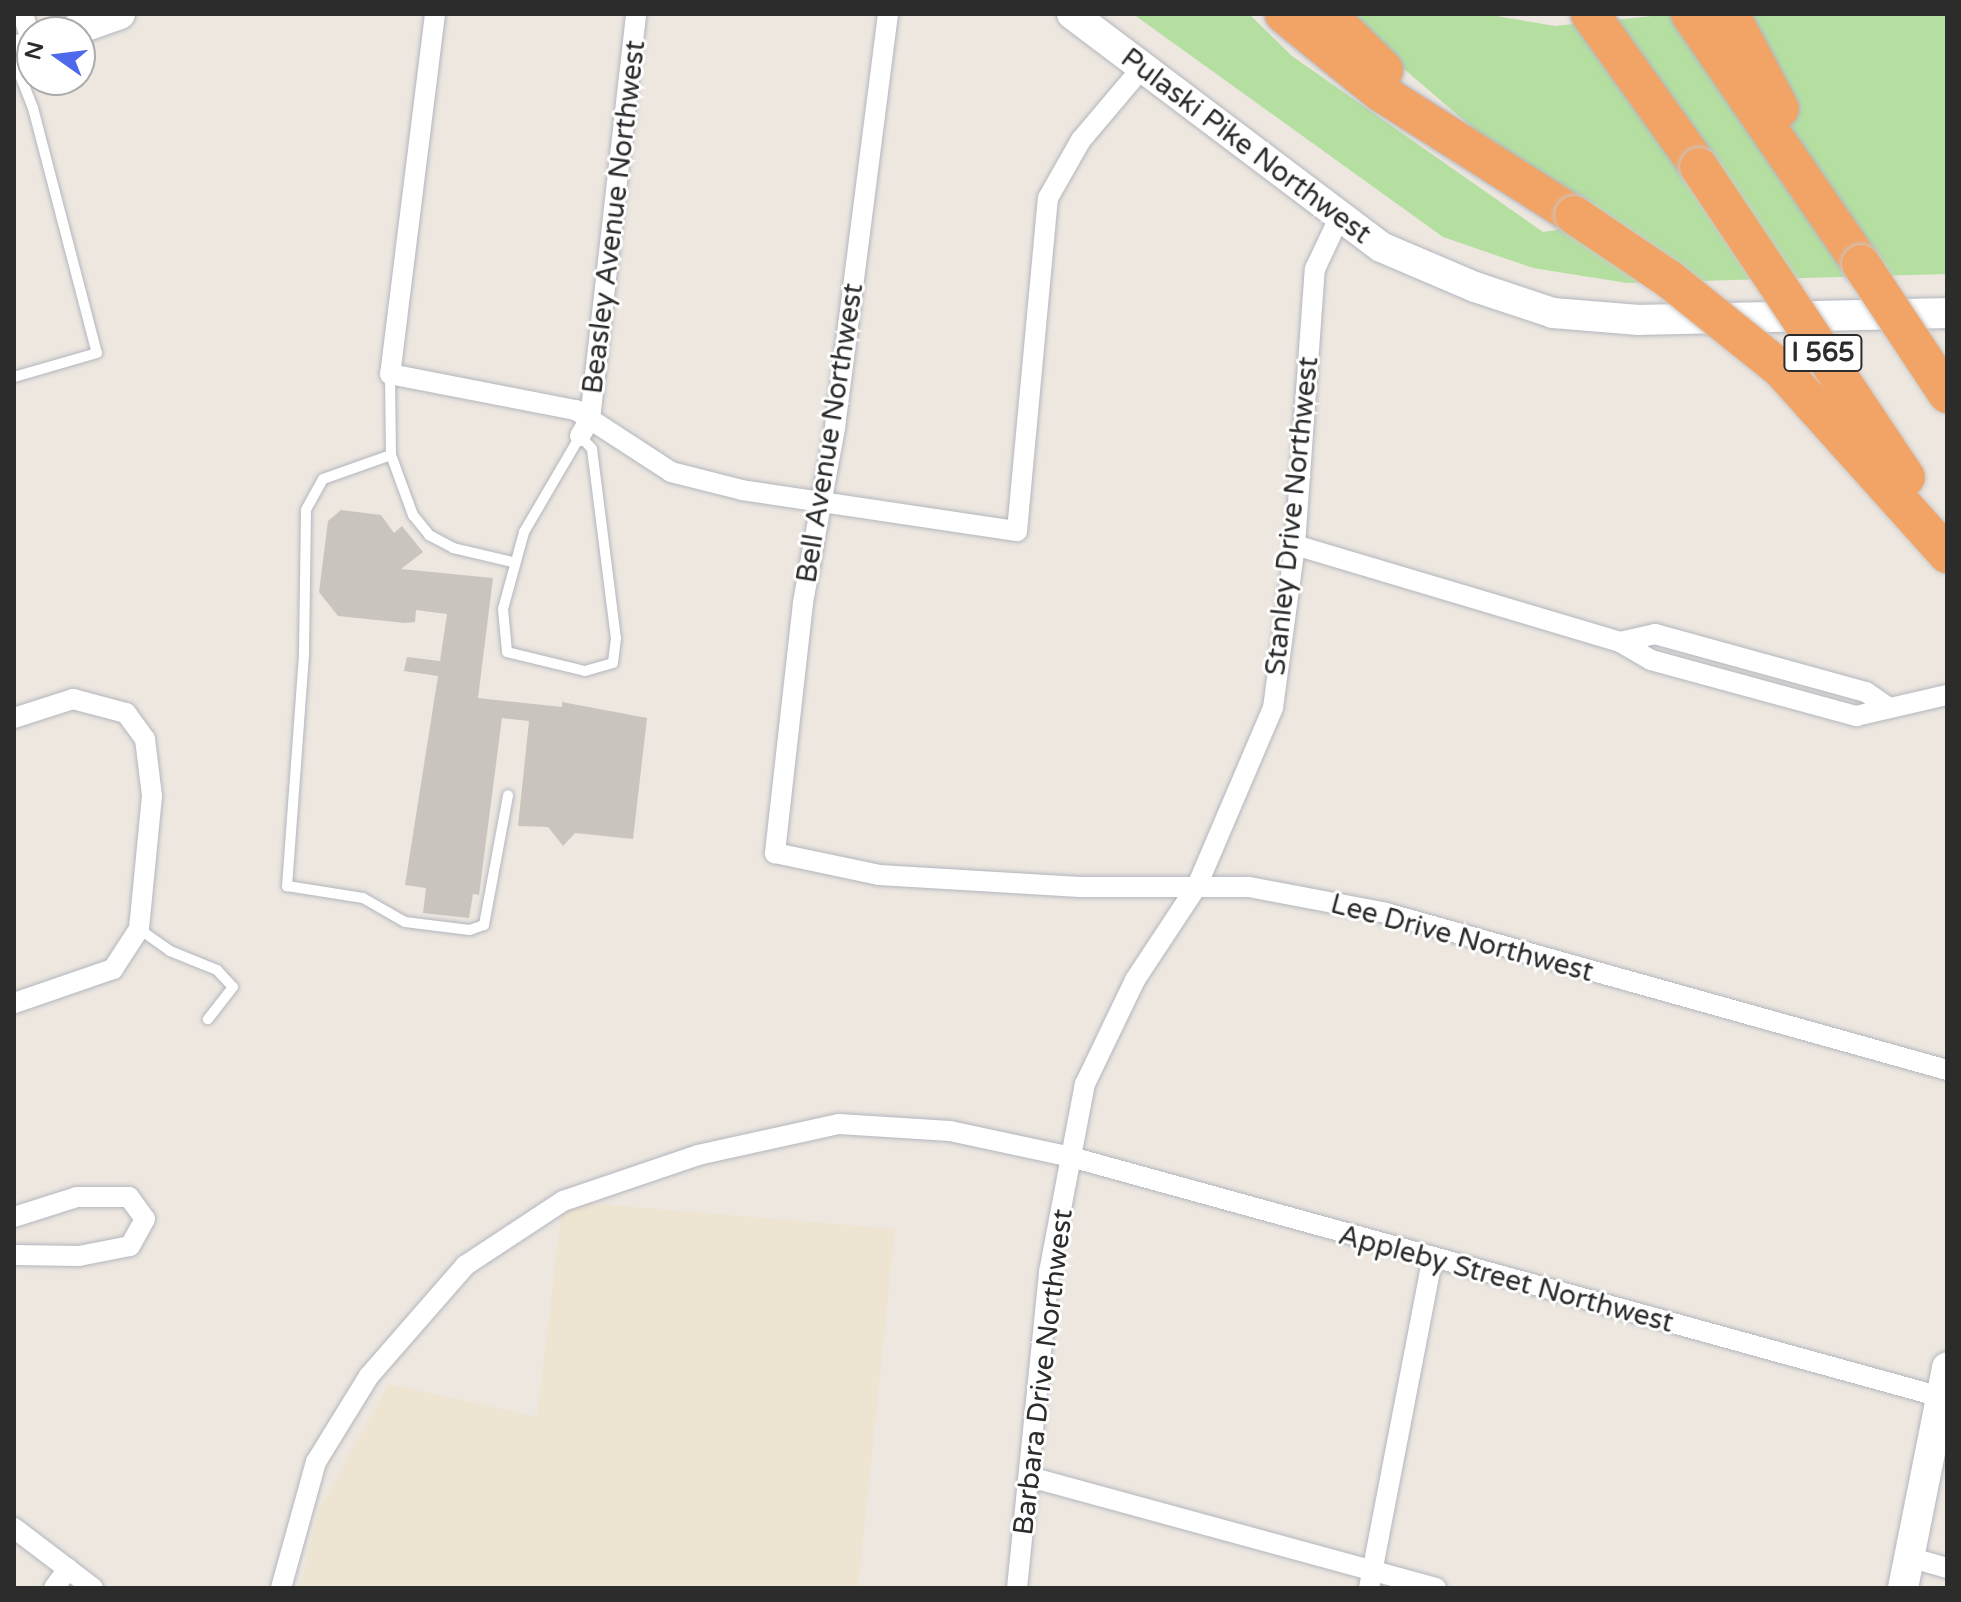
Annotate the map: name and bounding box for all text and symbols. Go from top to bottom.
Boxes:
north arrow [16,16,96,96]
street label: Beasley Avenue Northwest [576,38,652,396]
text: N [20,39,49,62]
street label: Pulaski Pike Northwest [1114,41,1378,251]
street label: Bell Avenue Northwest [790,281,870,585]
road number: I 565 [1783,331,1863,375]
street label: Stanley Drive Northwest [1259,355,1325,677]
street label: Lee Drive Northwest [1327,887,1597,989]
street label: Barbara Drive Northwest [1006,1207,1080,1537]
street label: Appleby Street Northwest [1335,1218,1677,1340]

